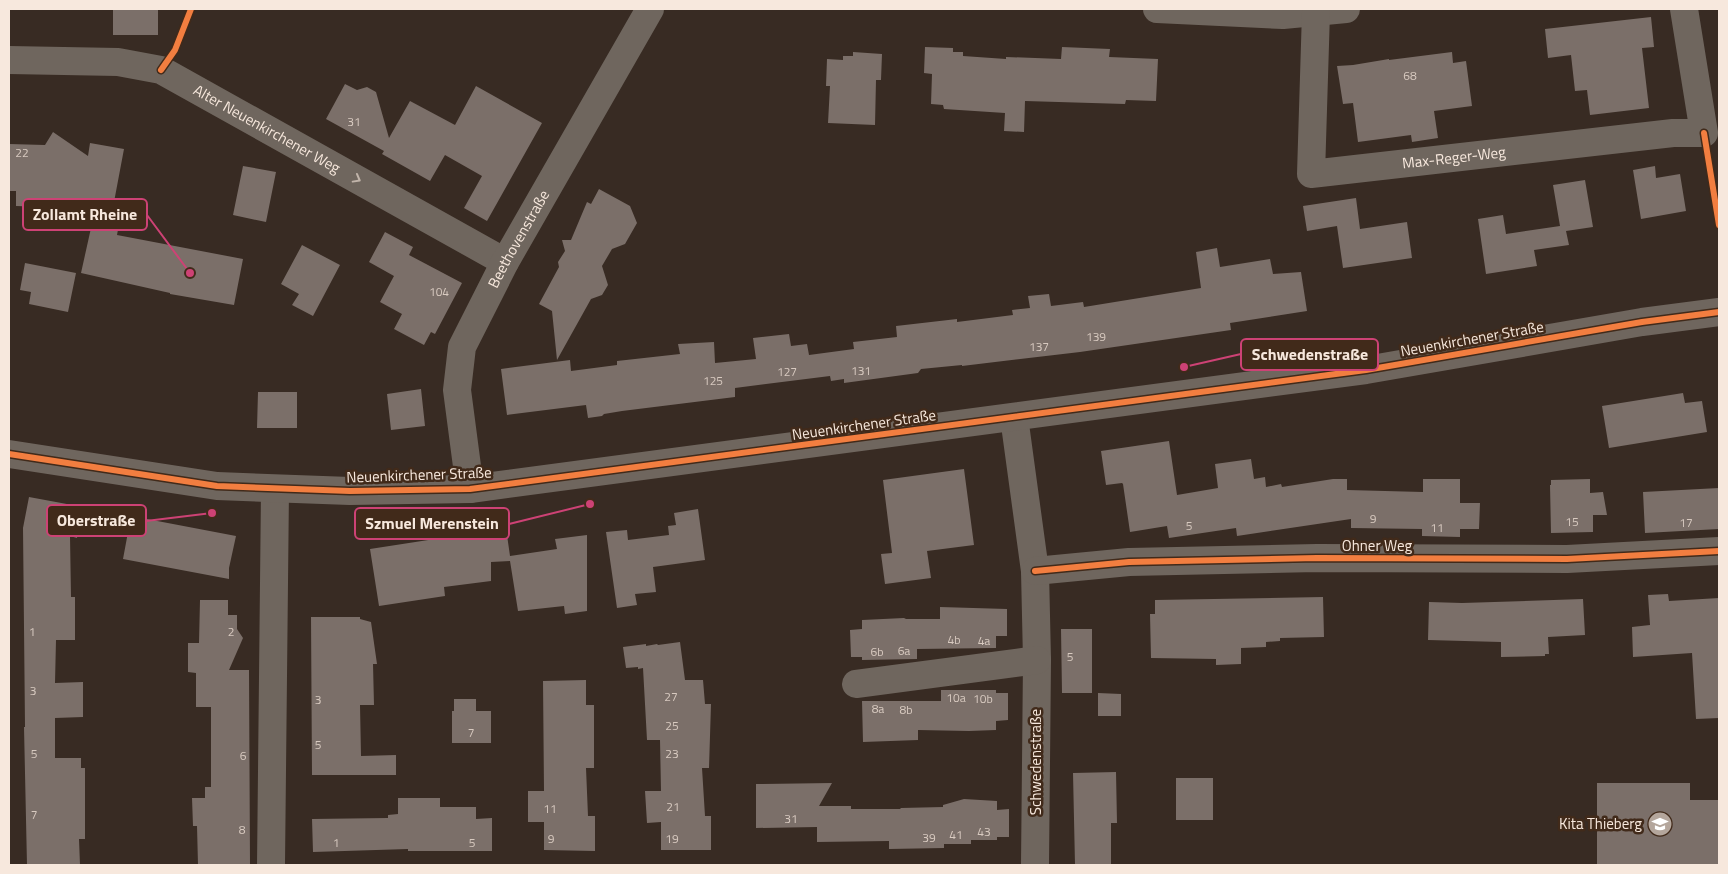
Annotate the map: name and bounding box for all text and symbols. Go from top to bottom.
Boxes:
house number: 68 [1403,66,1417,85]
street label: Alter Neuenkirchener Weg [189,78,345,179]
house number: 31 [347,112,361,131]
street label: Max-Reger-Weg [1401,140,1507,175]
house number: 22 [15,143,29,162]
one-way arrow [352,173,361,183]
street label: Beethovenstraße [482,185,555,292]
callout: Zollamt Rheine [23,199,147,230]
text: Zollamt Rheine [33,202,137,226]
house number: 104 [429,282,449,301]
street label: Neuenkirchener Straße [1398,315,1545,362]
house number: 139 [1086,327,1106,346]
house number: 137 [1029,337,1049,356]
callout: Schwedenstraße [1241,339,1378,370]
text: Schwedenstraße [1252,342,1368,366]
house number: 131 [851,361,871,380]
house number: 127 [777,362,797,381]
house number: 125 [703,371,723,390]
street label: Neuenkirchener Straße [790,403,937,446]
street label: Neuenkirchener Straße [346,460,492,489]
callout: Oberstraße [47,505,146,536]
text: Oberstraße [57,508,135,532]
callout: Szmuel Merenstein [355,508,509,539]
house number: 9 [1370,509,1377,528]
text: Szmuel Merenstein [365,511,499,535]
house number: 15 [1565,512,1579,531]
house number: 17 [1679,513,1693,532]
house number: 5 [1186,516,1193,535]
house number: 11 [1430,518,1444,537]
street label: Ohner Weg [1342,534,1412,557]
house number: 1 [29,622,35,641]
house number: 2 [228,622,234,641]
house number: 4b [947,630,961,649]
house number: 4a [978,631,990,650]
house number: 6a [898,641,910,660]
house number: 6b [870,642,884,661]
house number: 5 [1067,647,1074,666]
house number: 3 [30,681,36,700]
house number: 27 [664,687,678,706]
house number: 10a [946,688,966,707]
house number: 10b [973,689,993,708]
house number: 3 [315,690,321,709]
house number: 8a [872,699,884,718]
house number: 8b [899,700,913,719]
street label: Schwedenstraße [1024,709,1047,815]
house number: 25 [665,716,679,735]
house number: 7 [468,723,474,742]
house number: 5 [315,735,322,754]
house number: 5 [31,744,38,763]
house number: 23 [665,744,679,763]
house number: 6 [240,746,247,765]
house number: 21 [666,797,680,816]
house number: 11 [543,799,557,818]
house number: 7 [31,805,37,824]
house number: 31 [784,809,798,828]
school or university icon: Kita Thieberg [1647,811,1673,837]
place label: Kita Thieberg [1559,812,1642,835]
house number: 8 [239,820,246,839]
house number: 43 [977,822,991,841]
house number: 41 [949,825,963,844]
house number: 39 [922,828,936,847]
house number: 9 [548,829,555,848]
house number: 19 [665,829,679,848]
house number: 1 [333,833,339,852]
house number: 5 [469,833,476,852]

